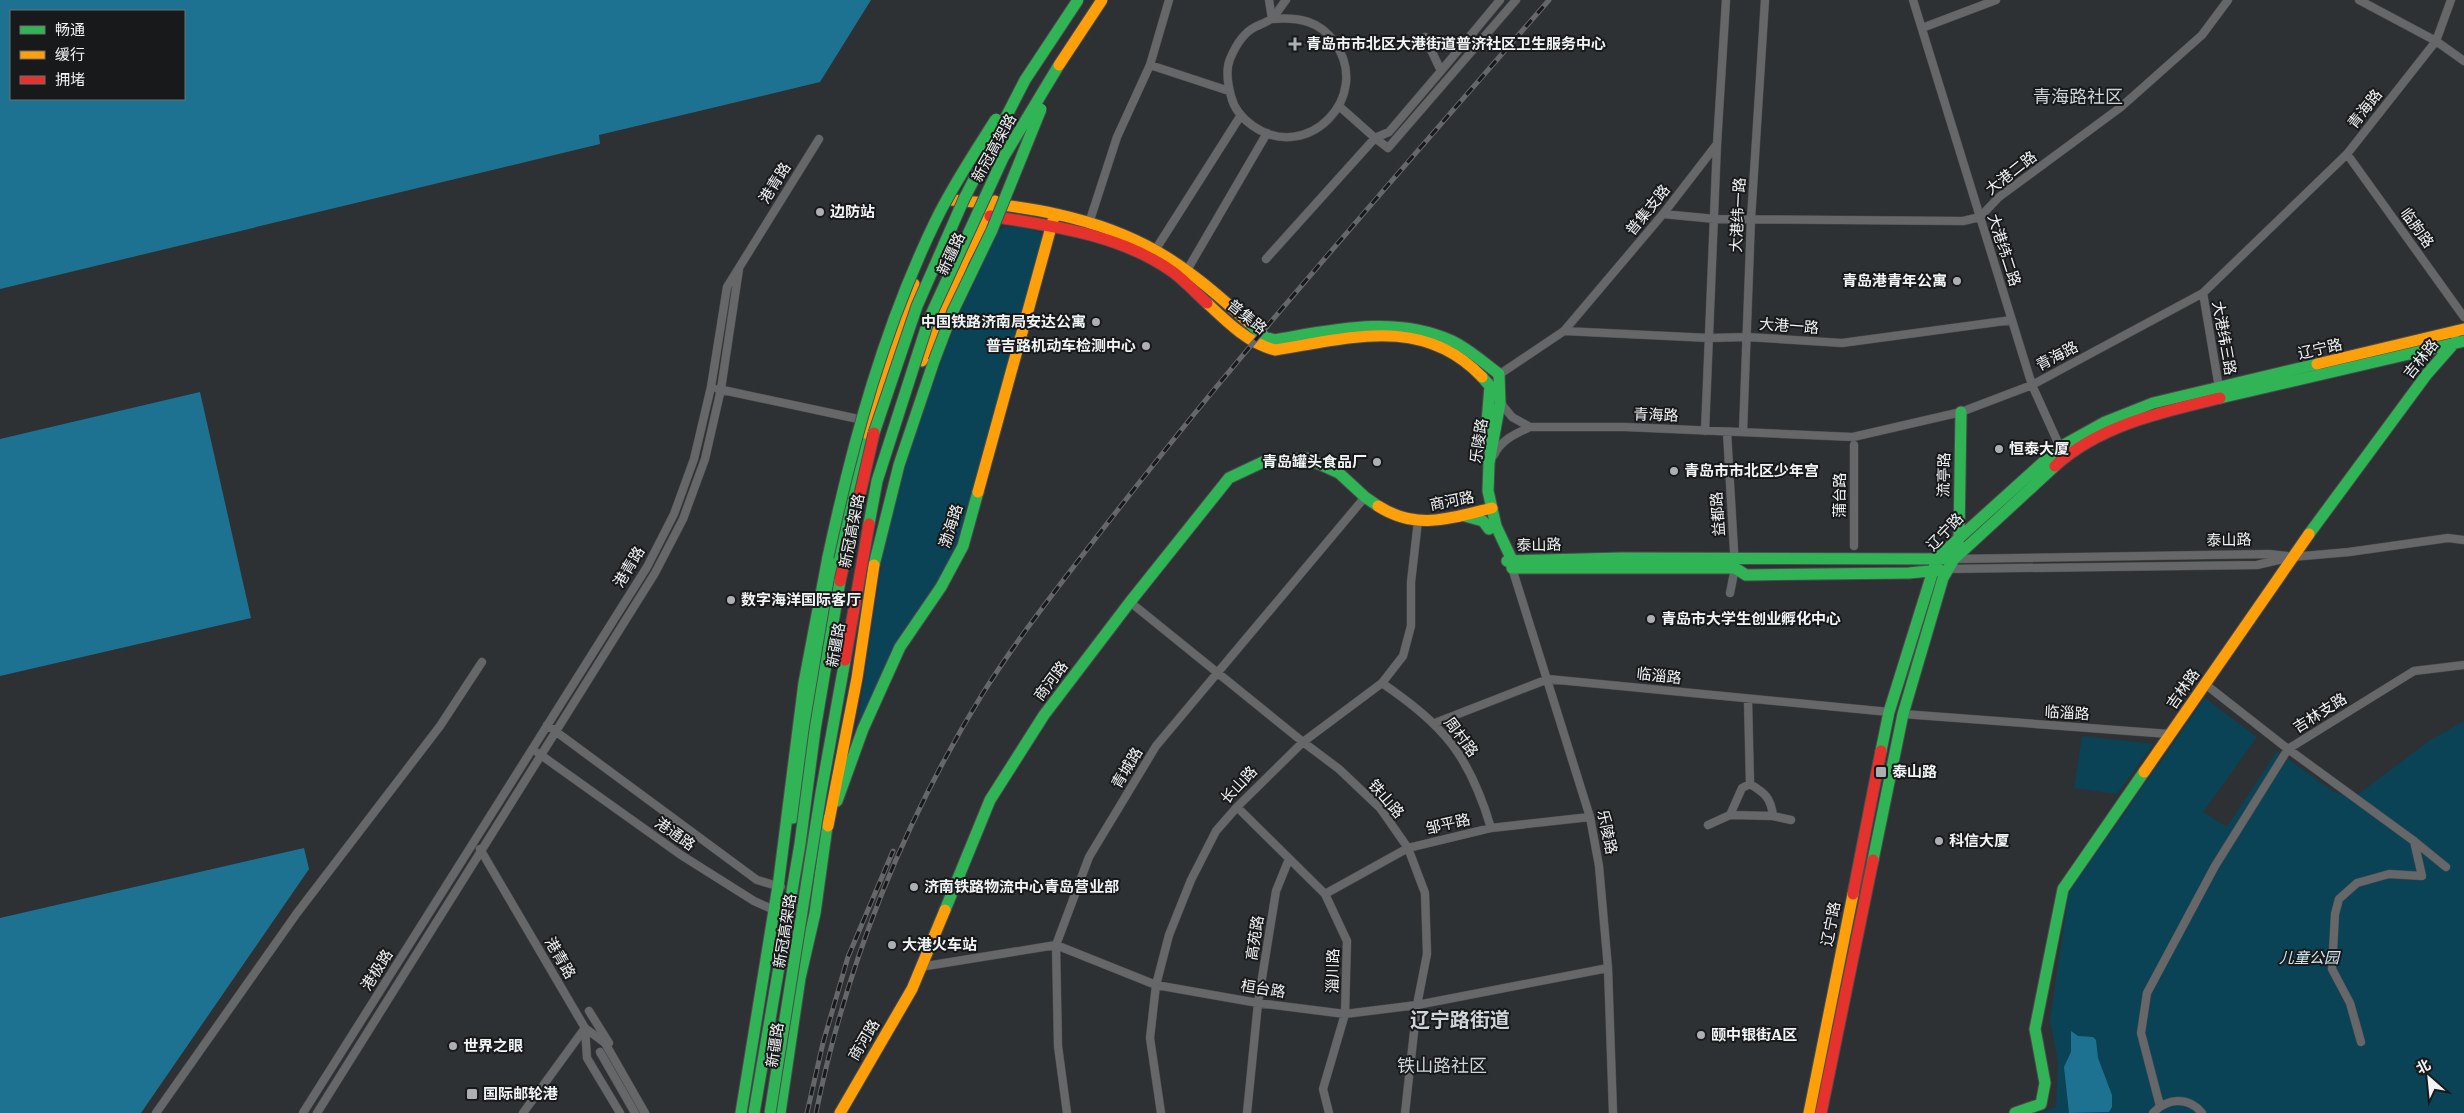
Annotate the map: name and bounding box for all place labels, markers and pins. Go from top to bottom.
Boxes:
place label: 青岛市市北区大港街道普济社区卫生服务中心 [1306,31,1606,54]
marker: 青岛市市北区大港街道普济社区卫生服务中心 [1288,37,1302,51]
place label: 边防站 [830,199,875,222]
marker: 边防站 [814,206,826,218]
place label: 青岛港青年公寓 [1842,268,1947,291]
marker: 青岛港青年公寓 [1951,275,1963,287]
place label: 中国铁路济南局安达公寓 [921,309,1086,332]
marker: 中国铁路济南局安达公寓 [1090,316,1102,328]
place label: 普吉路机动车检测中心 [986,333,1136,356]
marker: 普吉路机动车检测中心 [1140,340,1152,352]
place label: 恒泰大厦 [2009,436,2069,459]
marker: 恒泰大厦 [1993,443,2005,455]
place label: 青岛罐头食品厂 [1262,449,1367,472]
marker: 青岛罐头食品厂 [1371,456,1383,468]
place label: 青岛市市北区少年宫 [1684,458,1819,481]
marker: 青岛市市北区少年宫 [1668,465,1680,477]
place label: 数字海洋国际客厅 [741,587,861,610]
marker: 数字海洋国际客厅 [725,594,737,606]
place label: 青岛市大学生创业孵化中心 [1661,606,1841,629]
marker: 青岛市大学生创业孵化中心 [1645,613,1657,625]
place label: 泰山路 [1892,759,1937,782]
marker: 泰山路 [1874,765,1888,779]
place label: 科信大厦 [1949,828,2009,851]
marker: 科信大厦 [1933,835,1945,847]
place label: 济南铁路物流中心青岛营业部 [924,874,1119,897]
marker: 济南铁路物流中心青岛营业部 [908,881,920,893]
place label: 大港火车站 [902,932,977,955]
marker: 大港火车站 [886,939,898,951]
place label: 颐中银街A区 [1711,1022,1797,1045]
marker: 颐中银街A区 [1695,1029,1707,1041]
place label: 世界之眼 [463,1033,523,1056]
marker: 世界之眼 [447,1040,459,1052]
place label: 国际邮轮港 [483,1081,558,1104]
marker: 国际邮轮港 [465,1087,479,1101]

